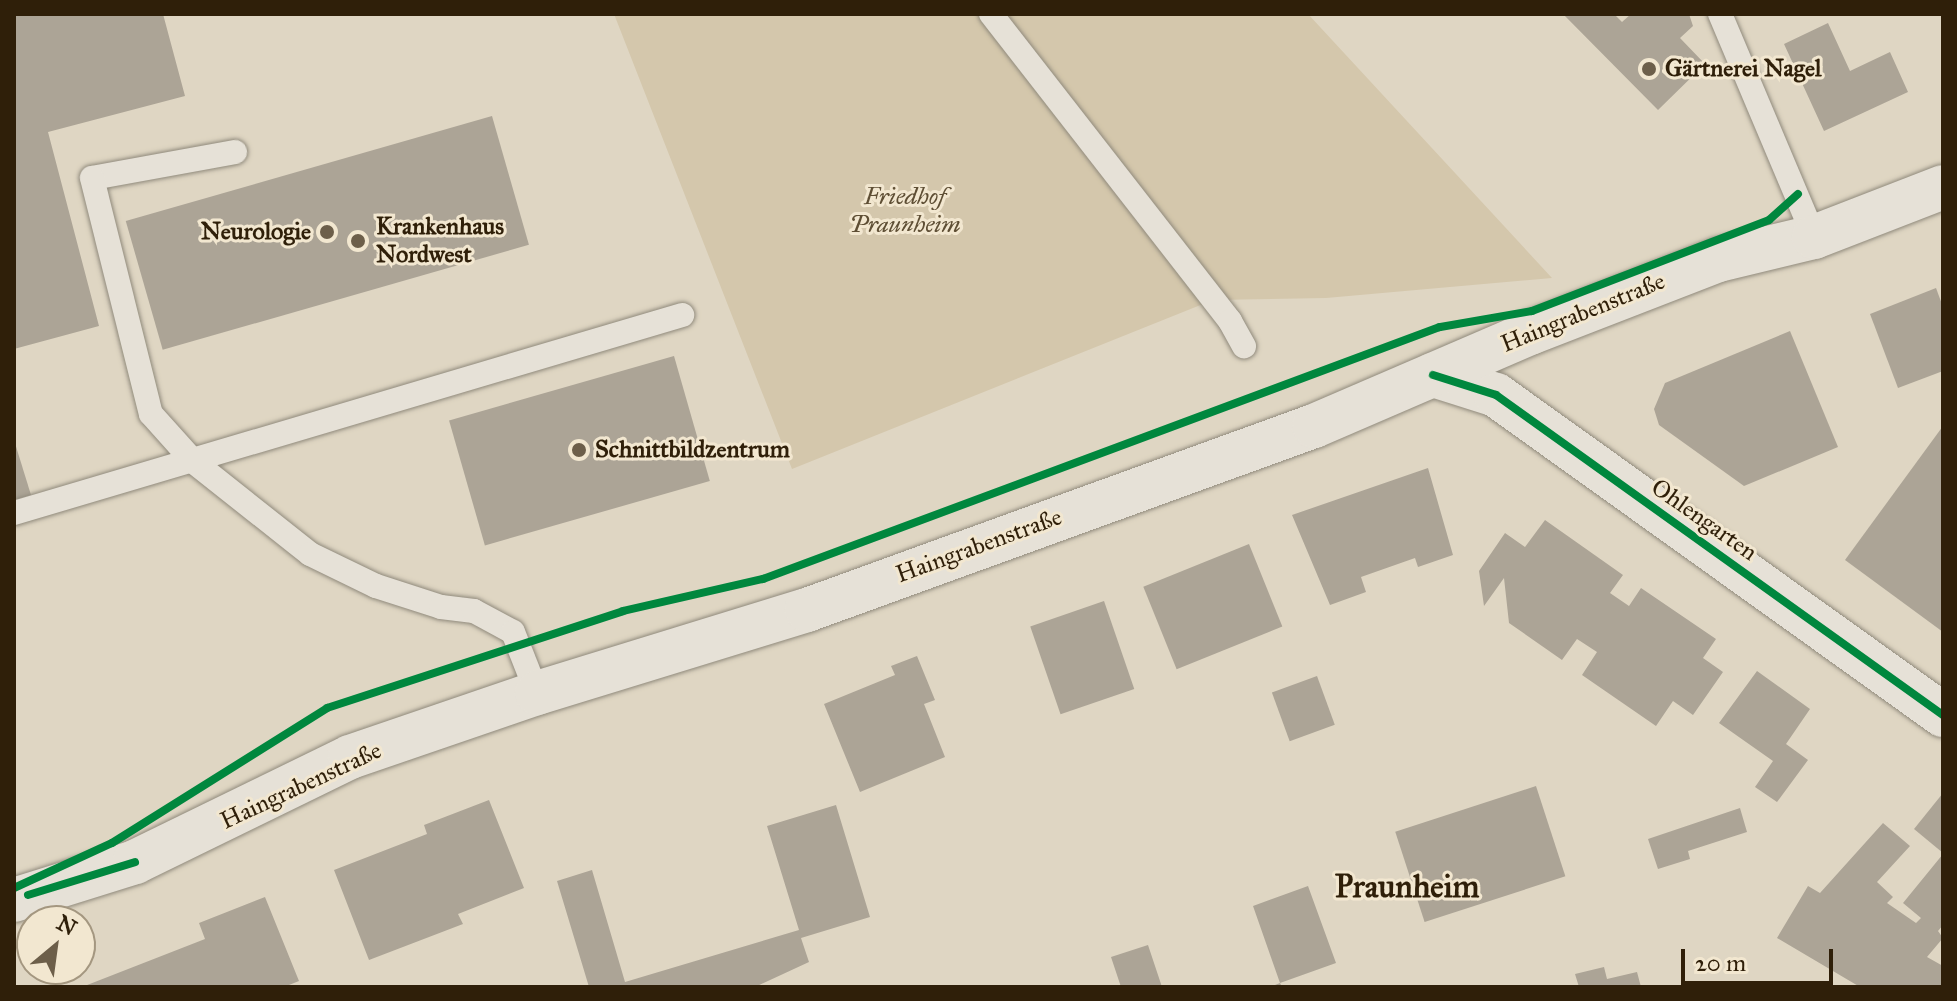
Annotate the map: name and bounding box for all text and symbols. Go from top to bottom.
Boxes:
place label: Gärtnerei Nagel [1665,55,1821,83]
marker: Gärtnerei Nagel [1640,60,1658,78]
park label: Friedhof Praunheim [849,183,961,239]
place label: Krankenhaus Nordwest [376,213,504,269]
place label: Neurologie [201,218,311,246]
marker: Neurologie [318,223,336,241]
marker: Krankenhaus Nordwest [347,230,369,252]
street label: Haingrabenstraße [1497,267,1669,359]
place label: Schnittbildzentrum [595,436,790,464]
marker: Schnittbildzentrum [570,441,588,459]
street label: Ohlengarten [1645,473,1763,567]
street label: Haingrabenstraße [892,503,1066,589]
street label: Haingrabenstraße [216,736,386,836]
district label: Praunheim [1335,868,1479,906]
north arrow [16,905,96,985]
text: N [52,909,82,942]
scale bar [1685,933,1837,983]
text: 20 m [1695,948,1746,978]

